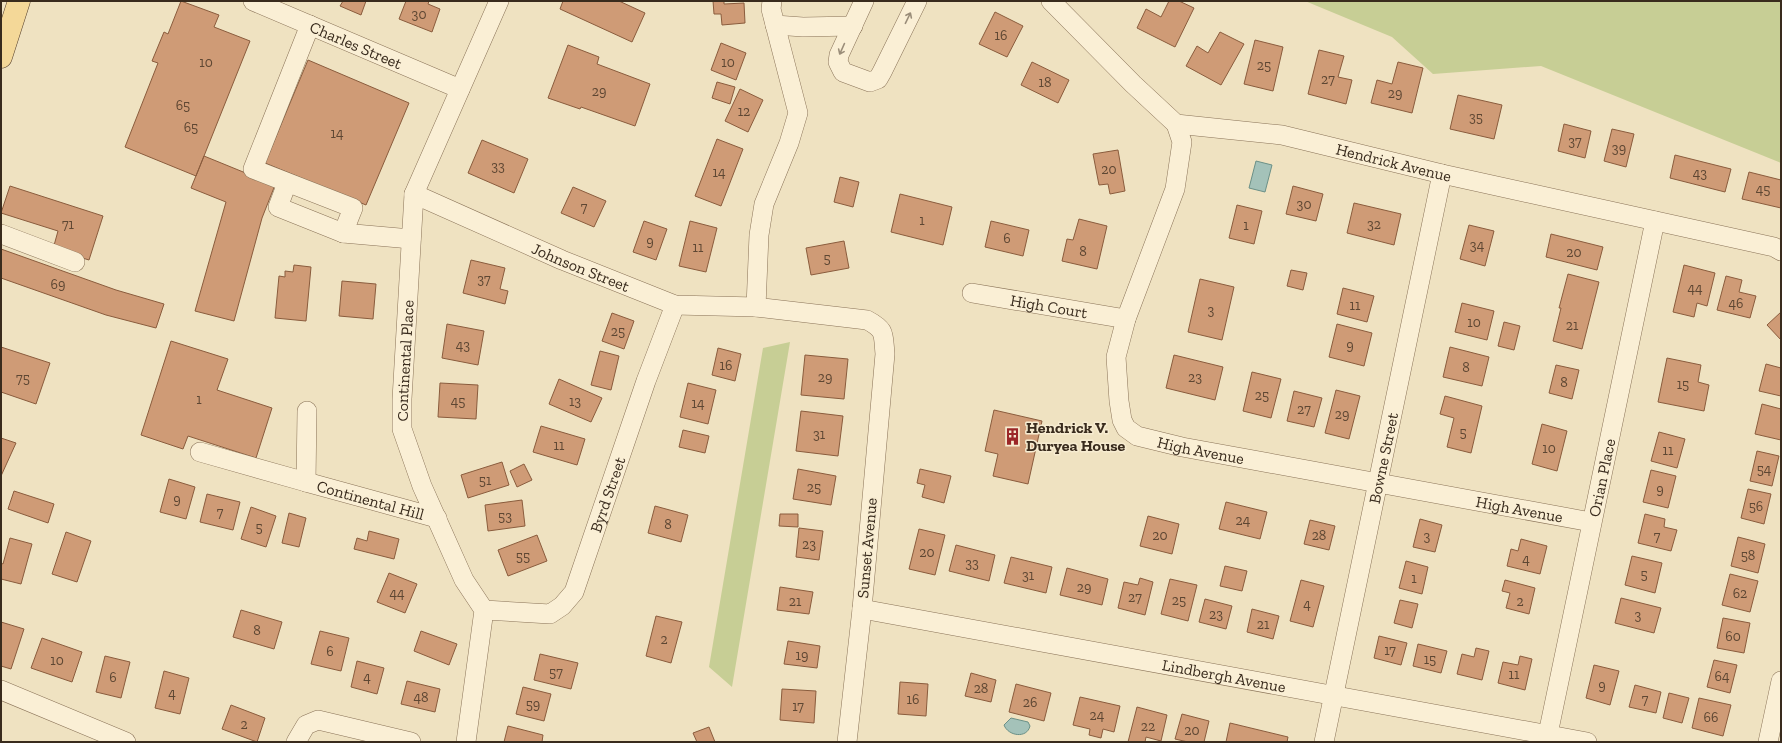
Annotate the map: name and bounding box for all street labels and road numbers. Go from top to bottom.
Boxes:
street label: Charles Street [307,17,405,73]
street label: Hendrick Avenue [1334,139,1453,185]
street label: Johnson Street [529,238,632,295]
street label: High Court [1009,290,1089,322]
street label: Continental Place [392,299,417,422]
street label: Bowne Street [1364,411,1402,505]
street label: High Avenue [1156,432,1246,468]
street label: Orian Place [1584,437,1619,518]
street label: Byrd Street [586,454,629,535]
street label: Continental Hill [315,476,427,524]
street label: High Avenue [1474,492,1564,526]
street label: Sunset Avenue [853,497,881,599]
street label: Lindbergh Avenue [1161,655,1287,696]

